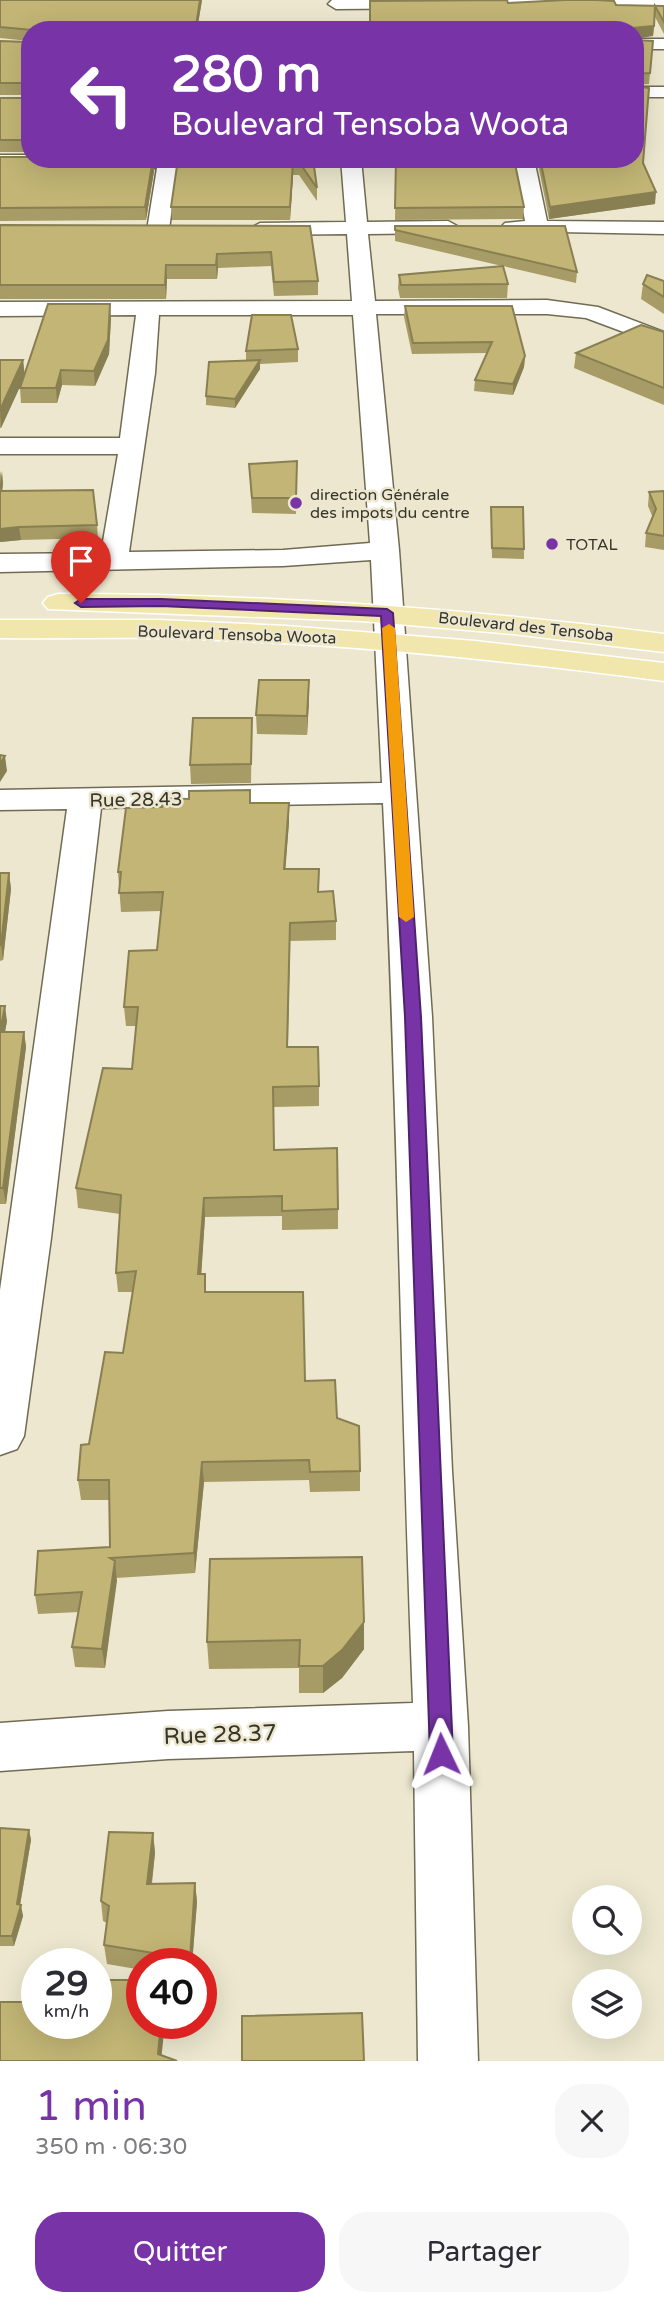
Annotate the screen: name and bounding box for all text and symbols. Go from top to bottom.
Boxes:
text: 280 m [171,46,321,105]
icon: left [56,49,147,140]
text: Boulevard Tensoba Woota [171,106,569,144]
place label: direction Générale des impots du centre [310,485,470,523]
marker: direction Générale des impots du centre [288,495,304,511]
pin [51,531,111,603]
place label: TOTAL [566,535,618,555]
marker: TOTAL [544,536,560,552]
icon: arrive [62,542,100,580]
street label: Boulevard des Tensoba [437,608,614,646]
street label: Boulevard Tensoba Woota [137,622,337,648]
street label: Rue 28.43 [89,788,183,812]
position arrow [404,1717,478,1791]
street label: Rue 28.37 [163,1719,277,1751]
map controls [572,1885,642,2039]
button: search [572,1885,642,1955]
speed limit sign: 40 [126,1948,217,2039]
text: 29 [45,1963,88,2005]
button: layers [572,1969,642,2039]
text: km/h [44,2000,89,2022]
text: 1 min [35,2081,147,2132]
button: close [555,2084,629,2158]
text: 350 m · 06:30 [35,2133,187,2161]
button: Quitter [35,2212,325,2292]
button: Partager [339,2212,629,2292]

